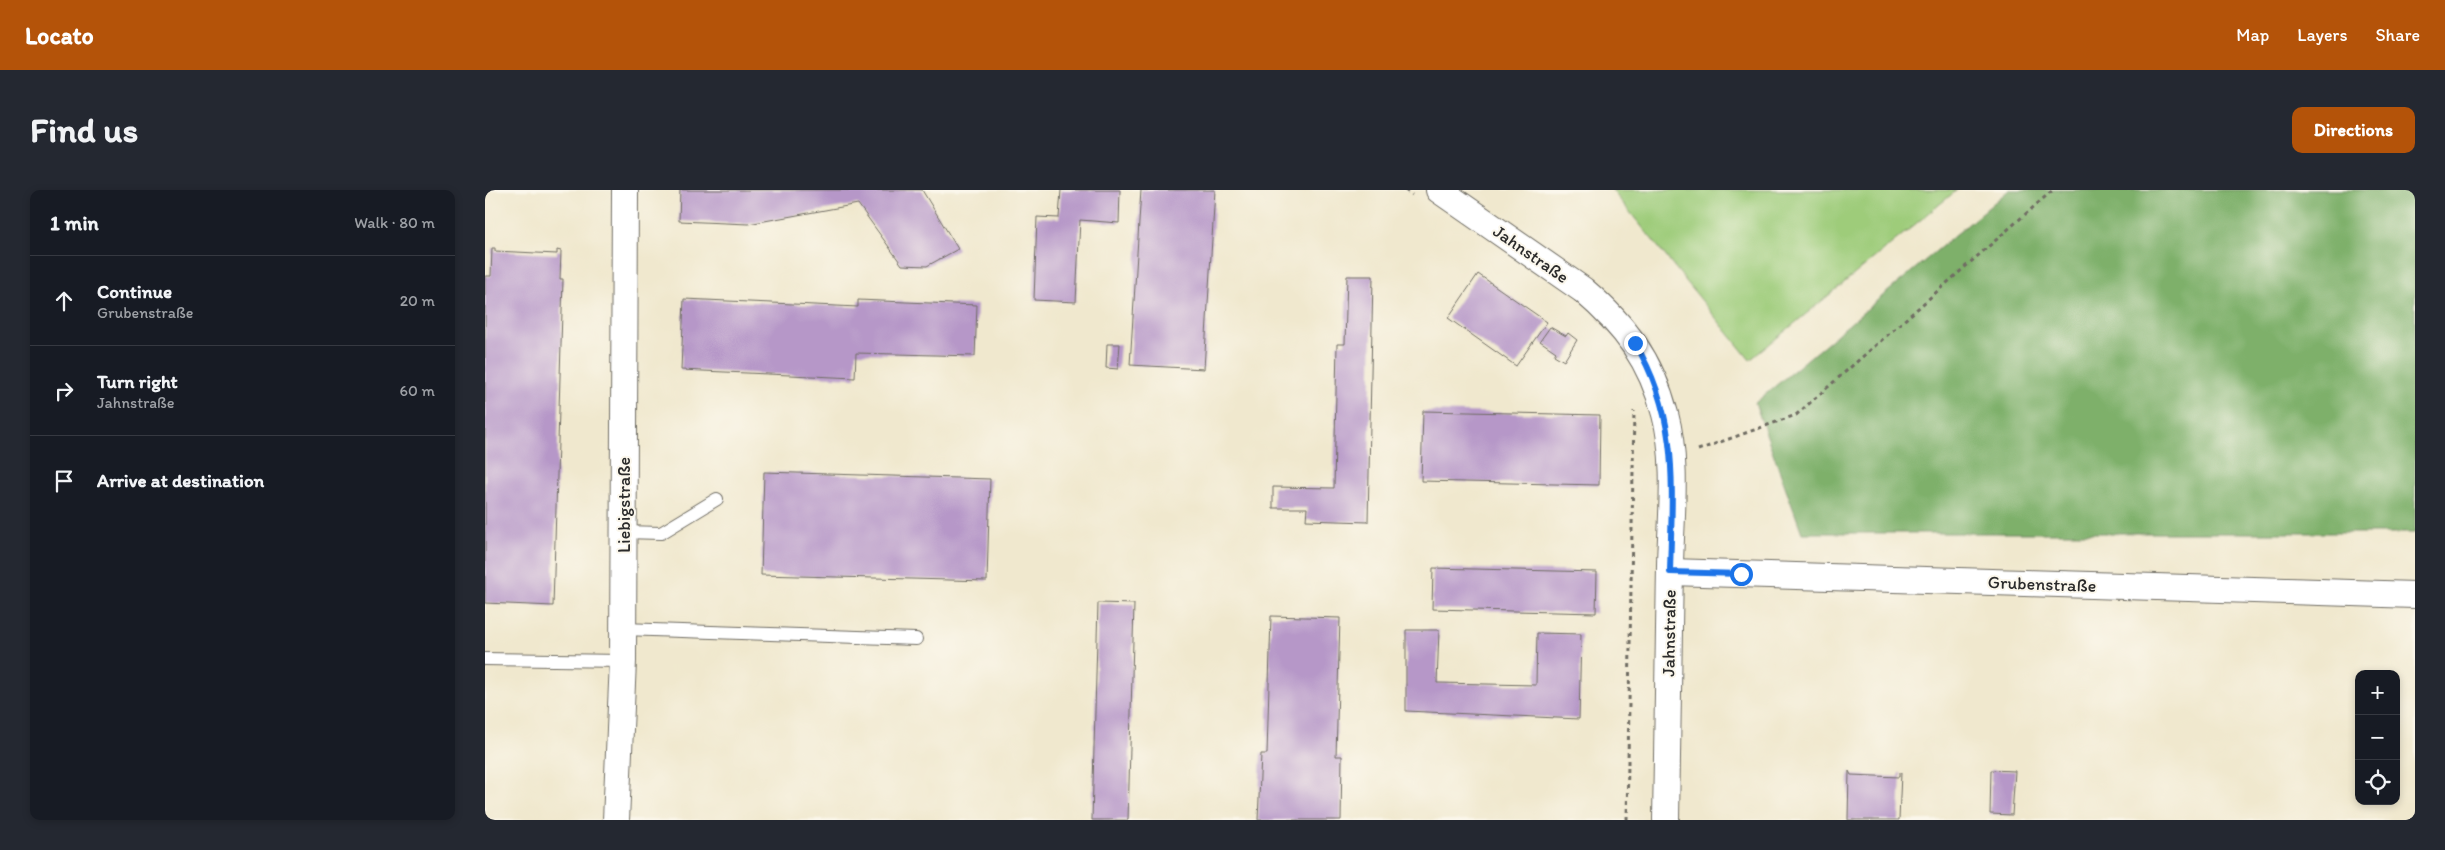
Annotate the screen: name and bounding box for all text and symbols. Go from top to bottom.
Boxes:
text: Locato [25,21,94,50]
text: Map [2236,24,2269,46]
text: Layers [2297,24,2347,46]
text: Share [2375,24,2420,46]
button: Directions [2292,107,2415,153]
text: Find us [30,109,138,151]
text: 1 min [50,210,99,235]
text: Walk · 80 m [354,213,435,232]
street label: Jahnstraße [1489,220,1573,288]
text: Continue [97,280,172,303]
icon: ahead [50,287,78,315]
text: 20 m [400,291,435,310]
text: Grubenstraße [97,303,193,322]
route end [1624,332,1647,355]
text: Turn right [97,370,178,393]
icon: right [50,377,78,405]
text: 60 m [400,381,435,400]
text: Jahnstraße [97,393,175,412]
street label: Liebigstraße [613,457,635,553]
icon: arrive [50,467,78,495]
text: Arrive at destination [97,469,264,492]
route start [1730,563,1753,586]
street label: Grubenstraße [1987,571,2097,597]
street label: Jahnstraße [1657,589,1681,677]
map controls [2355,670,2400,805]
button: + [2355,670,2400,715]
button: − [2355,715,2400,760]
button: locate [2355,760,2400,805]

